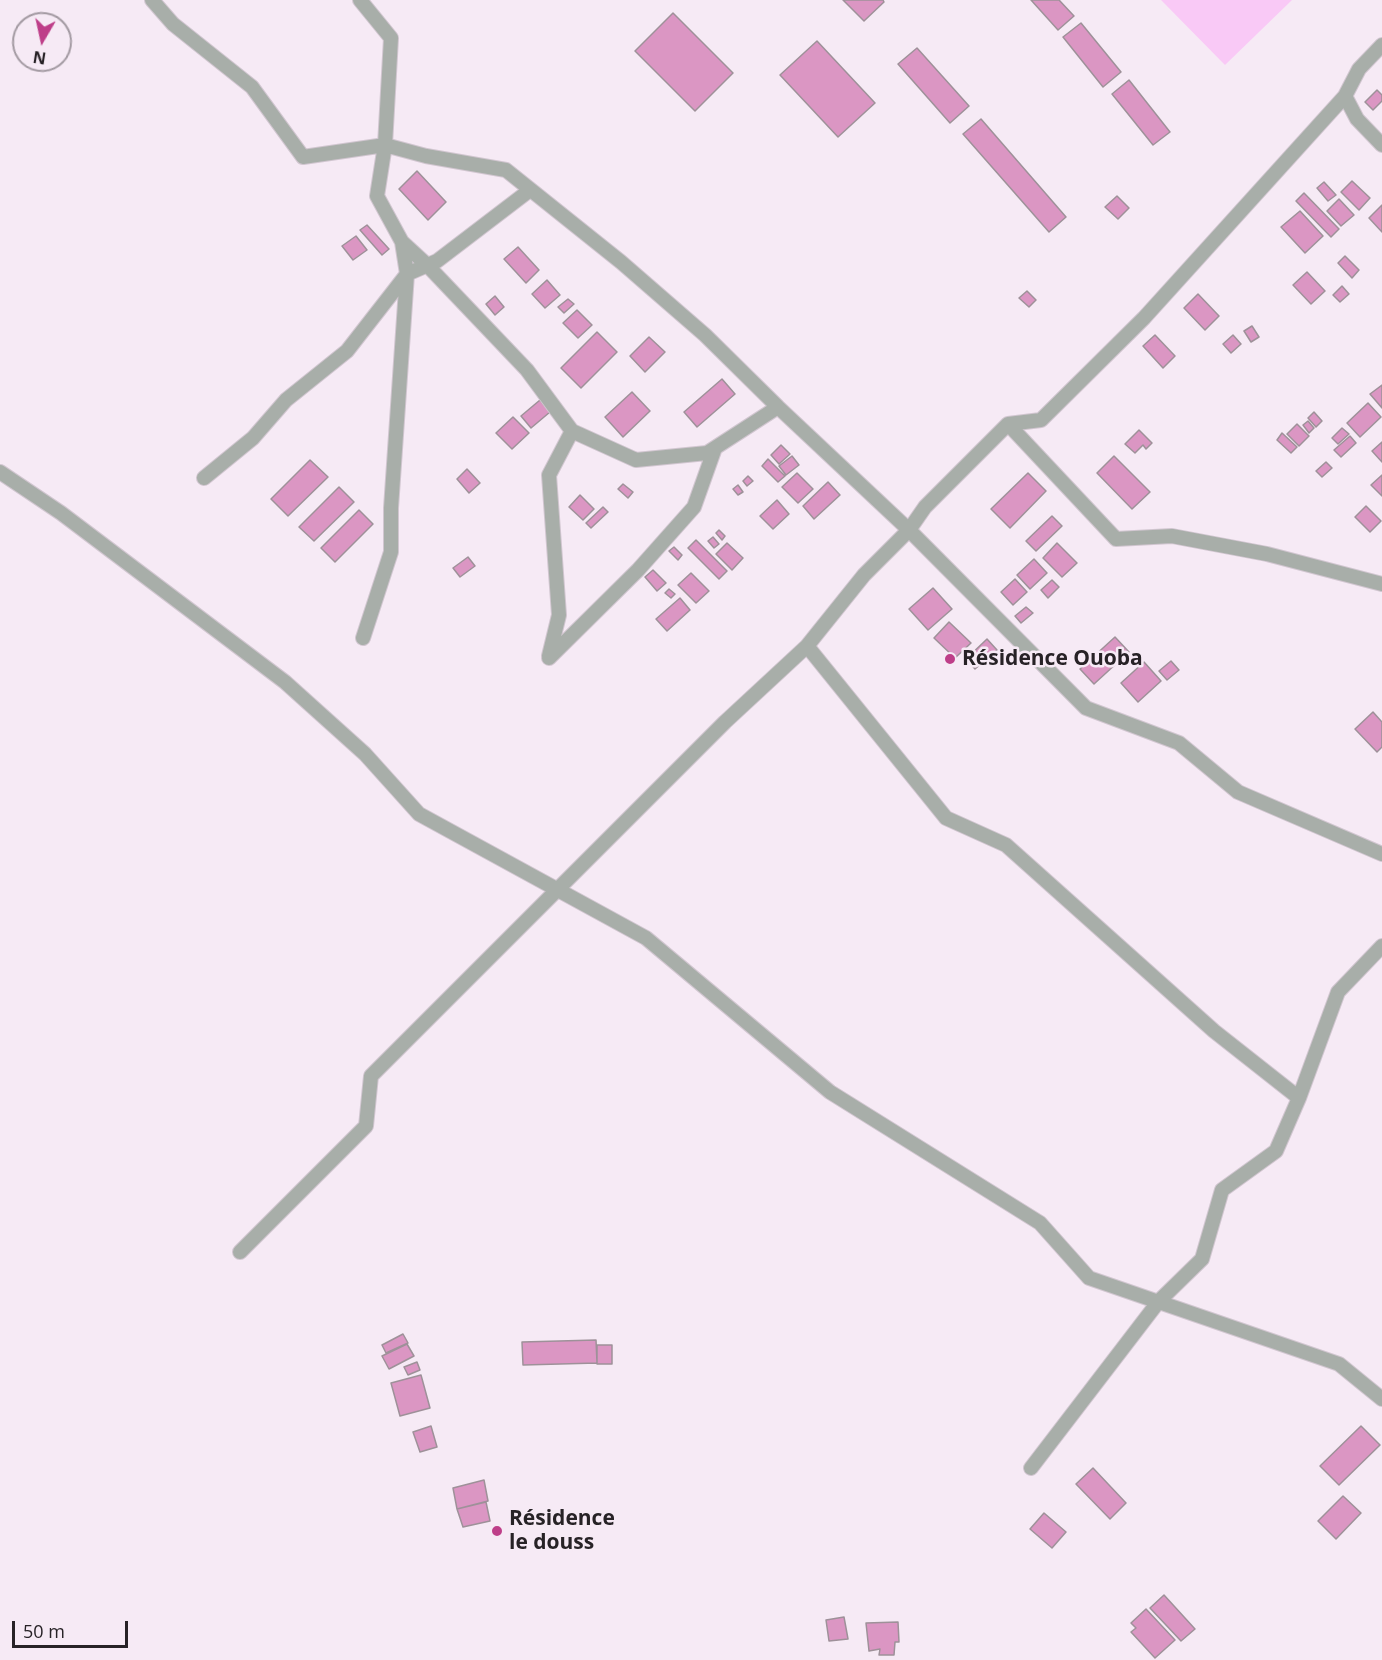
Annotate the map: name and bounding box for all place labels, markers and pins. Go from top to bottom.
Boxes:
place label: Résidence Ouoba [962,646,1143,672]
marker: Résidence Ouoba [943,652,957,666]
place label: Résidence le douss [509,1506,615,1556]
marker: Résidence le douss [490,1524,504,1538]

